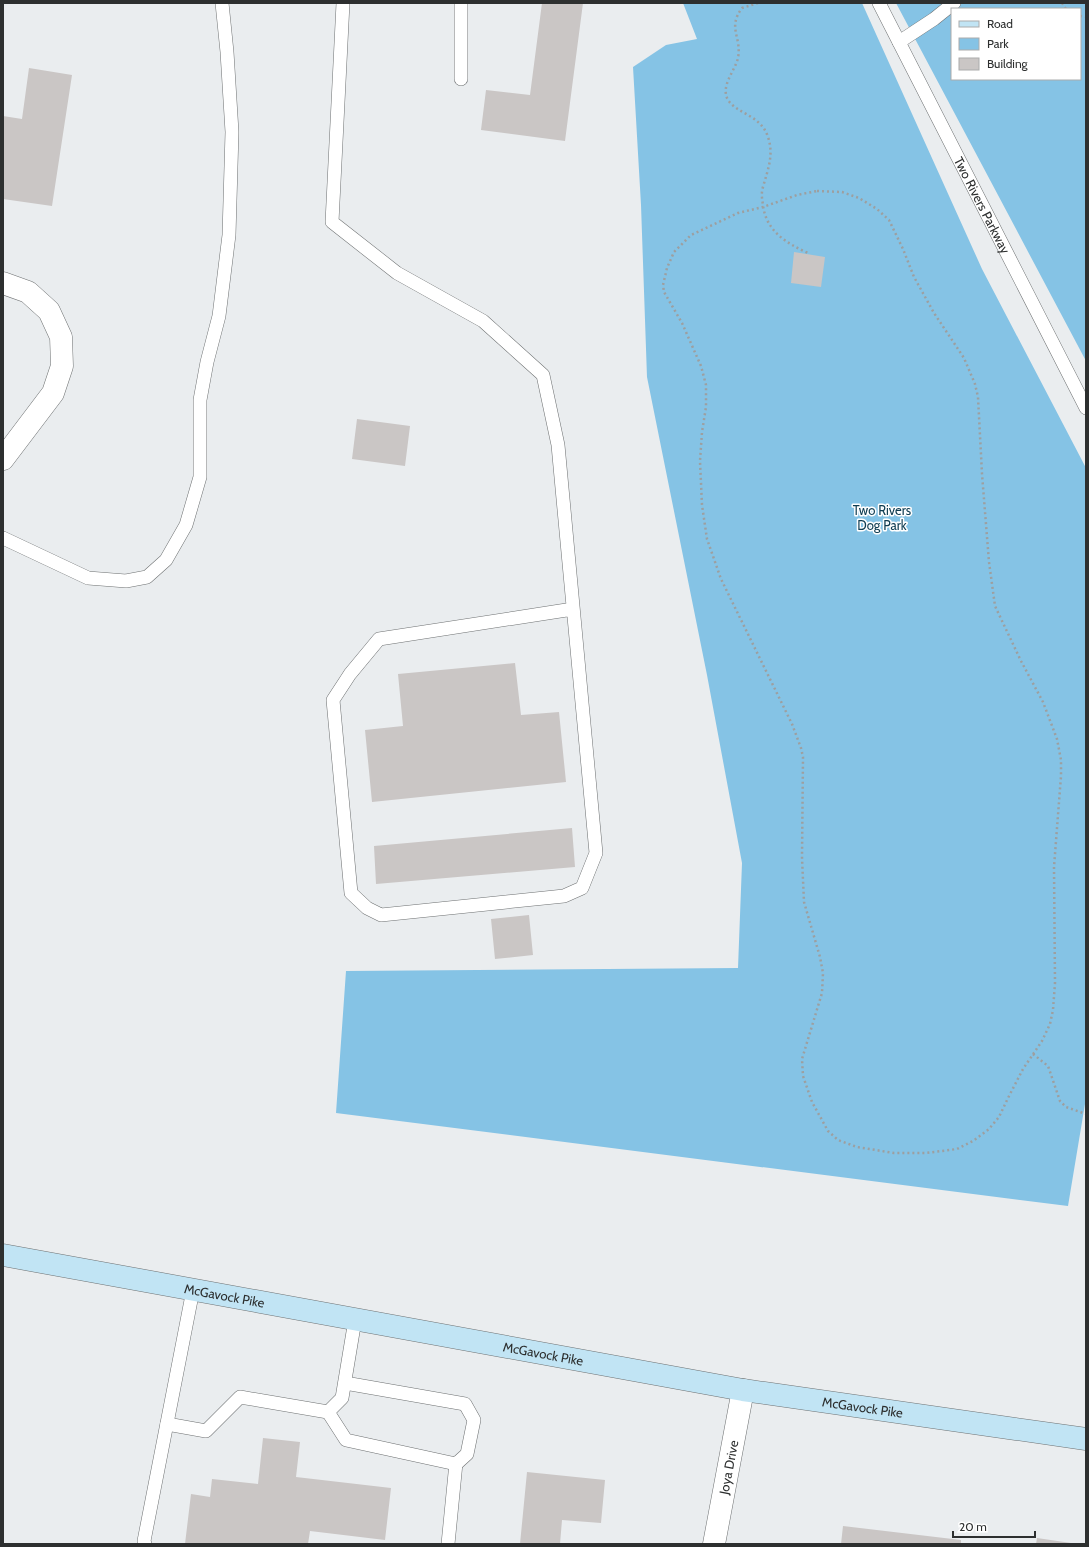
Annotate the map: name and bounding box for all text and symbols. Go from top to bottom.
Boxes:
legend [951,8,1081,80]
text: Road [987,16,1013,31]
text: Park [987,36,1009,51]
text: Building [987,56,1029,71]
street label: Two Rivers Parkway [951,154,1014,257]
park label: Two Rivers Dog Park [853,502,912,533]
street label: McGavock Pike [183,1280,266,1311]
street label: McGavock Pike [502,1338,585,1369]
street label: McGavock Pike [821,1393,904,1421]
street label: Joya Drive [715,1438,741,1497]
scale bar [953,1513,1035,1539]
text: 20 m [959,1519,987,1534]

